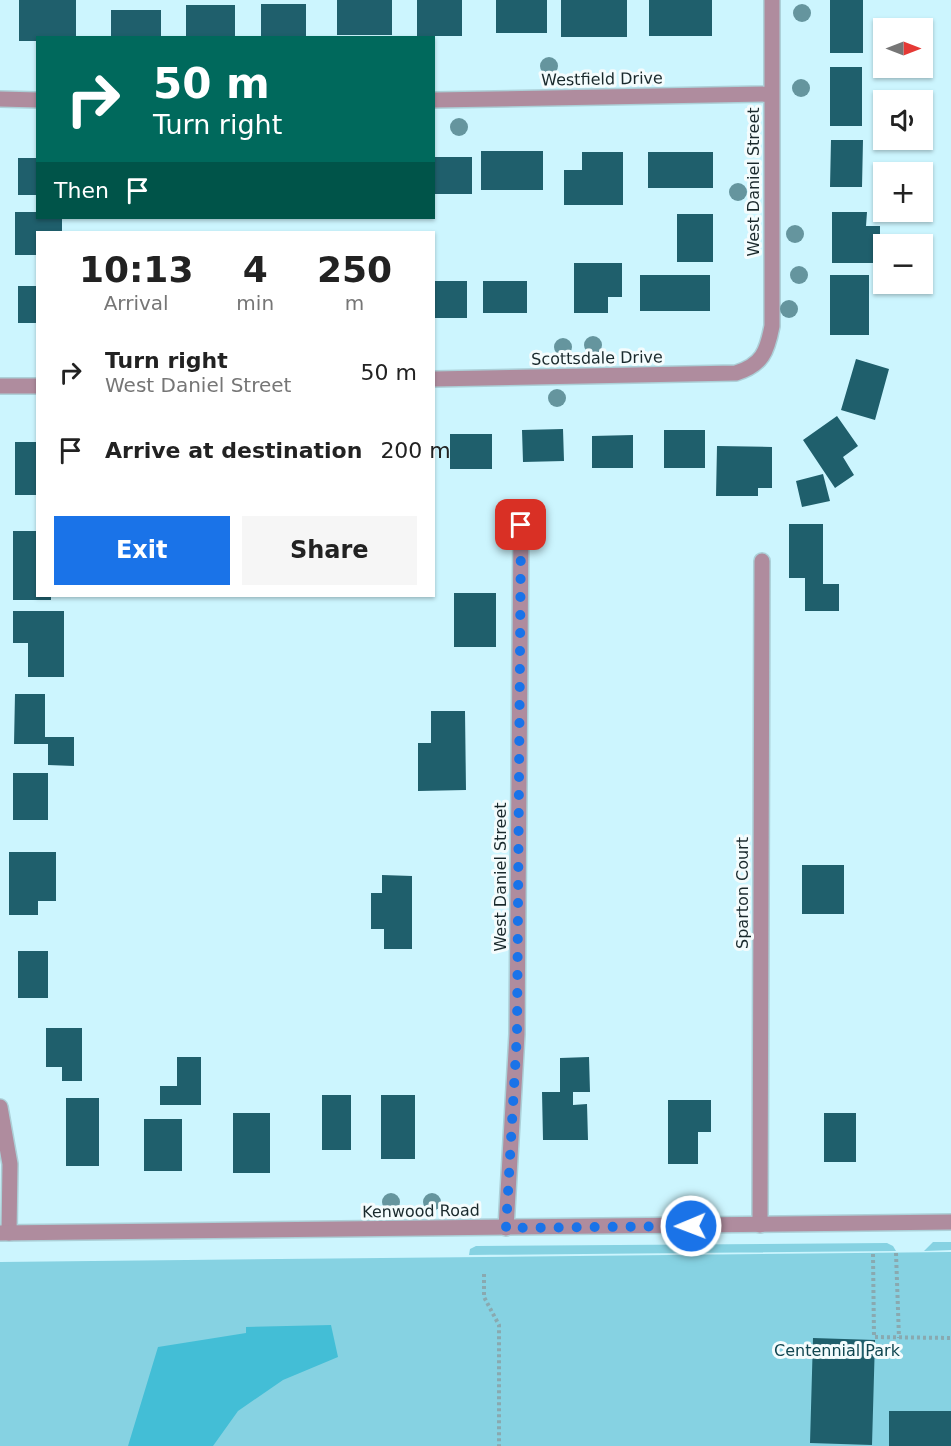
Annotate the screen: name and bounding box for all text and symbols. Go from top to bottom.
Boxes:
north arrow [873,18,933,78]
map controls [873,18,933,294]
text: 50 m [153,59,270,108]
icon: right [54,60,132,138]
street label: Westfield Drive [541,68,663,90]
button: sound [873,90,933,150]
street label: West Daniel Street [744,107,763,257]
text: Turn right [153,109,282,140]
button: + [873,162,933,222]
icon: arrive [121,174,154,207]
text: Then [54,178,109,203]
button: − [873,234,933,294]
text: 10:13 [79,249,193,290]
text: 4 [243,249,268,290]
text: 250 [317,249,392,290]
text: Arrival [104,291,169,315]
text: min [236,291,274,315]
text: m [345,291,364,315]
street label: Scottsdale Drive [531,347,663,369]
text: Turn right [105,348,228,373]
icon: right [54,356,87,389]
text: 50 m [361,360,417,385]
text: West Daniel Street [105,373,291,397]
icon: arrive [54,434,87,467]
text: Arrive at destination [105,438,362,463]
text: 200 m [380,438,451,463]
pin [495,499,546,550]
icon: arrive [504,508,537,541]
button: Exit [54,516,230,585]
button: Share [242,516,417,585]
street label: West Daniel Street [491,802,510,952]
street label: Sparton Court [733,837,752,949]
position arrow [659,1194,723,1258]
street label: Kenwood Road [362,1200,480,1222]
park label: Centennial Park [774,1341,901,1360]

